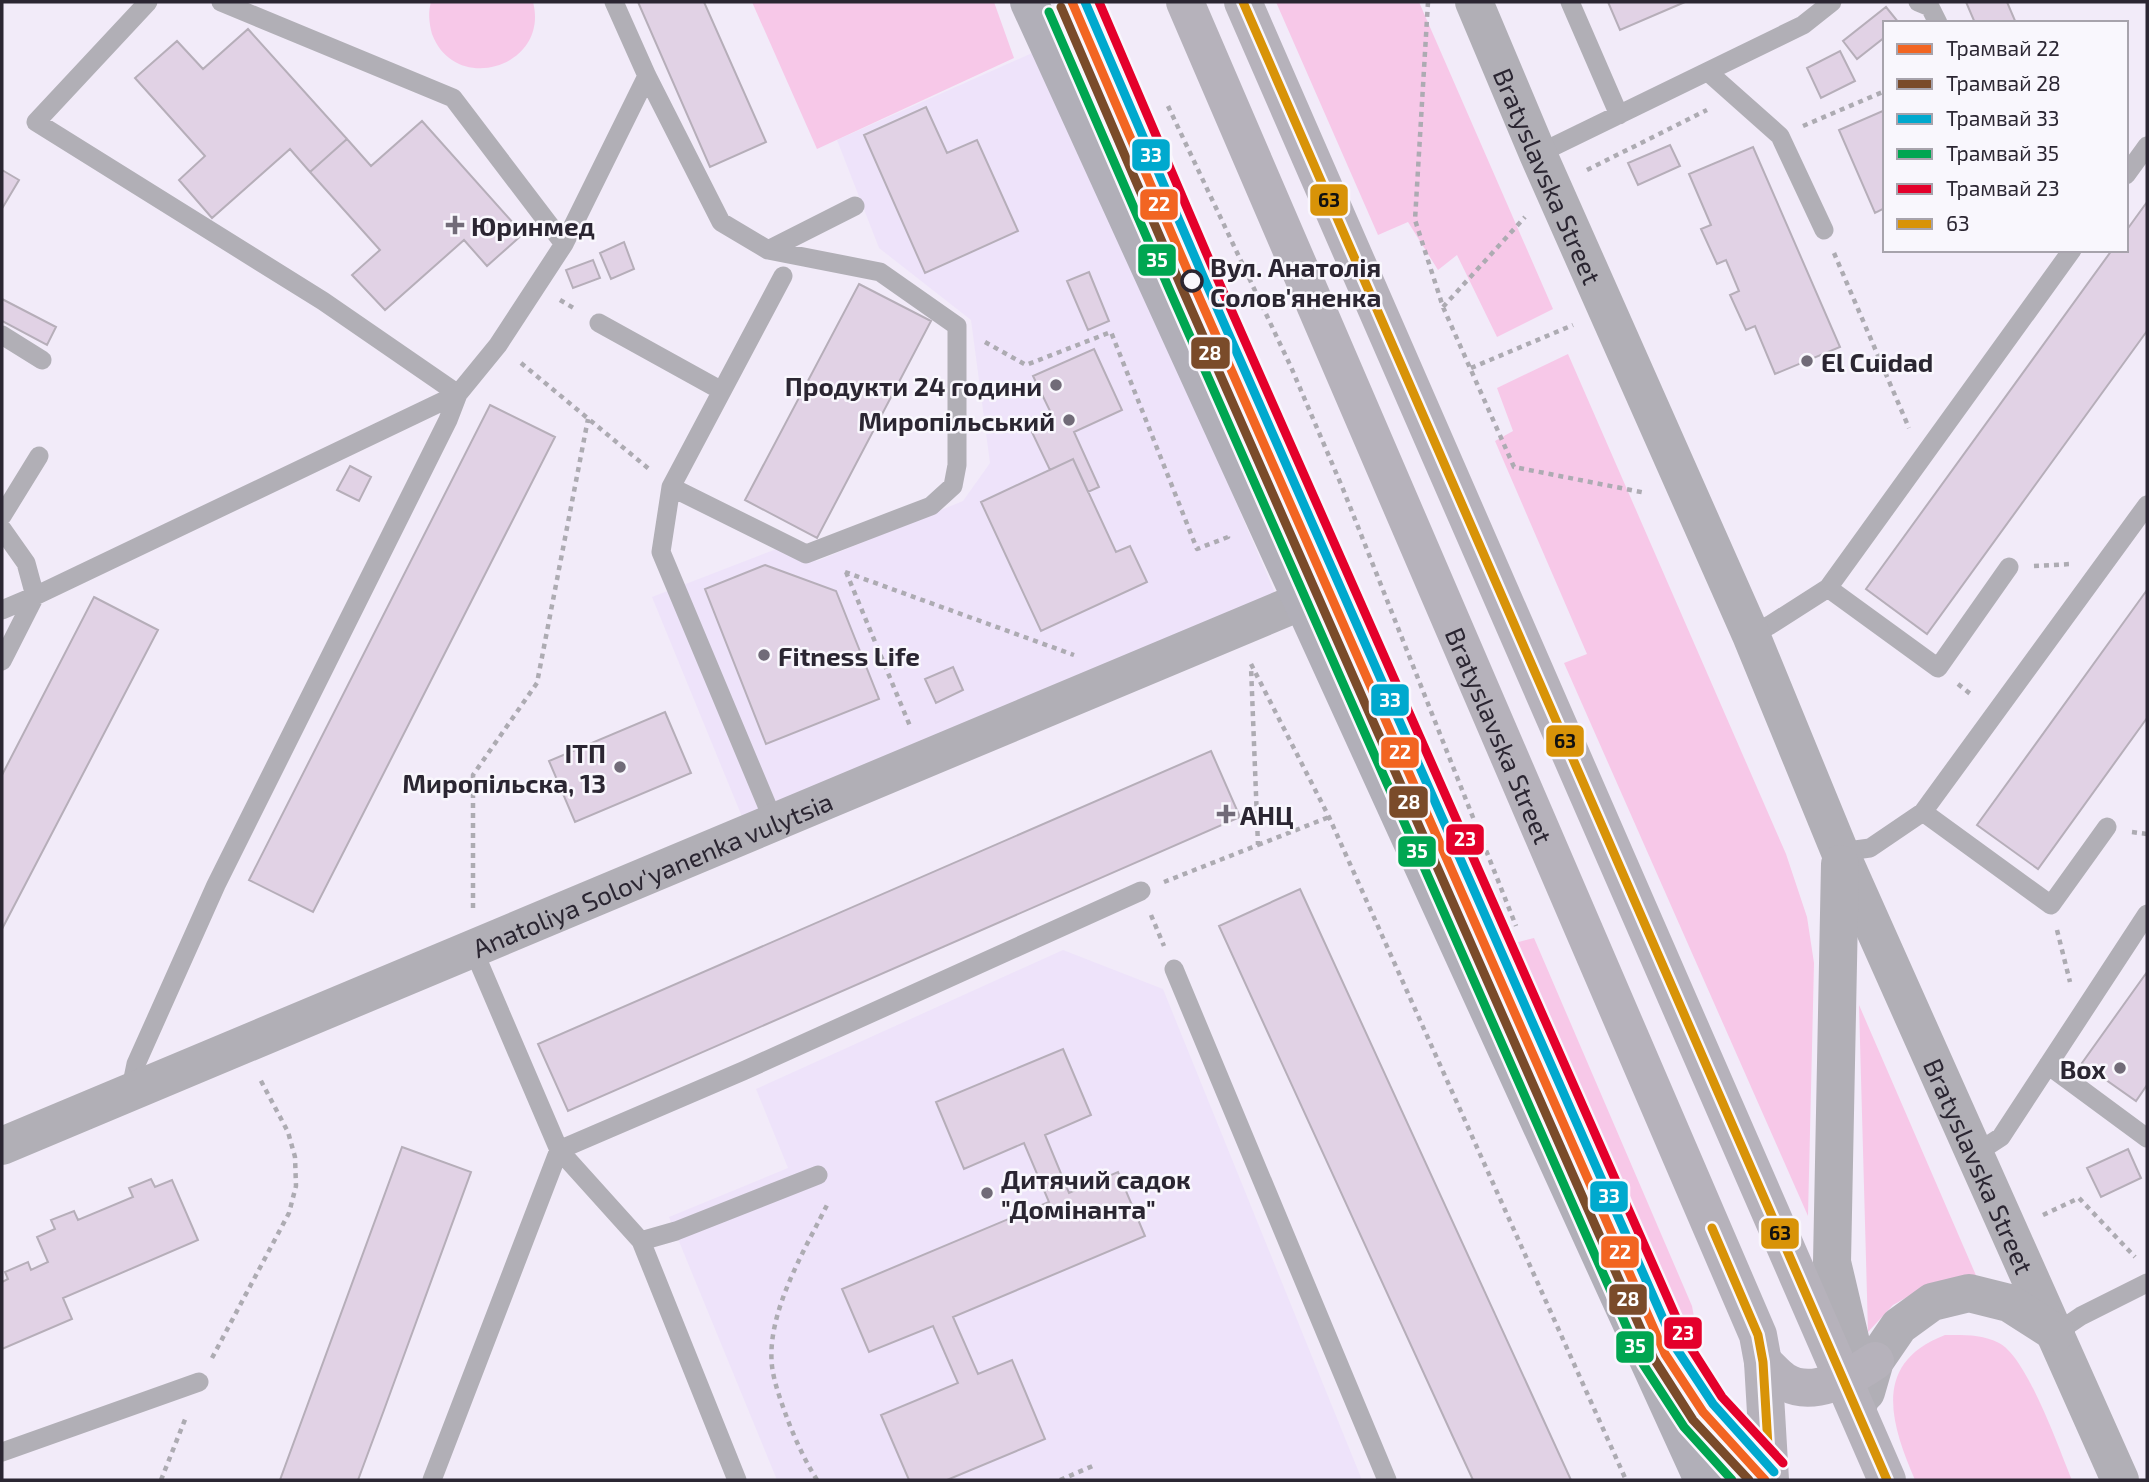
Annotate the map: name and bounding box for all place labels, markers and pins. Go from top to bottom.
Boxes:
place label: Юринмед [471,210,595,241]
marker: Юринмед [445,215,465,235]
place label: Вул. Анатолія Солов'яненка [1210,251,1381,312]
marker: Вул. Анатолія Солов'яненка [1181,270,1203,292]
place label: El Cuidad [1821,346,1933,377]
marker: El Cuidad [1799,353,1815,369]
place label: Продукти 24 години [785,370,1042,401]
marker: Продукти 24 години [1048,377,1064,393]
place label: Миропільський [858,405,1055,436]
marker: Миропільський [1061,412,1077,428]
place label: Fitness Life [778,640,920,671]
marker: Fitness Life [756,647,772,663]
place label: ІТП Миропільска, 13 [402,737,606,798]
marker: ІТП Миропільска, 13 [612,759,628,775]
place label: АНЦ [1240,799,1294,830]
marker: АНЦ [1218,806,1234,822]
place label: Box [2060,1053,2106,1084]
marker: Box [2112,1060,2128,1076]
place label: Дитячий садок "Домінанта" [1001,1163,1191,1224]
marker: Дитячий садок "Домінанта" [979,1185,995,1201]

